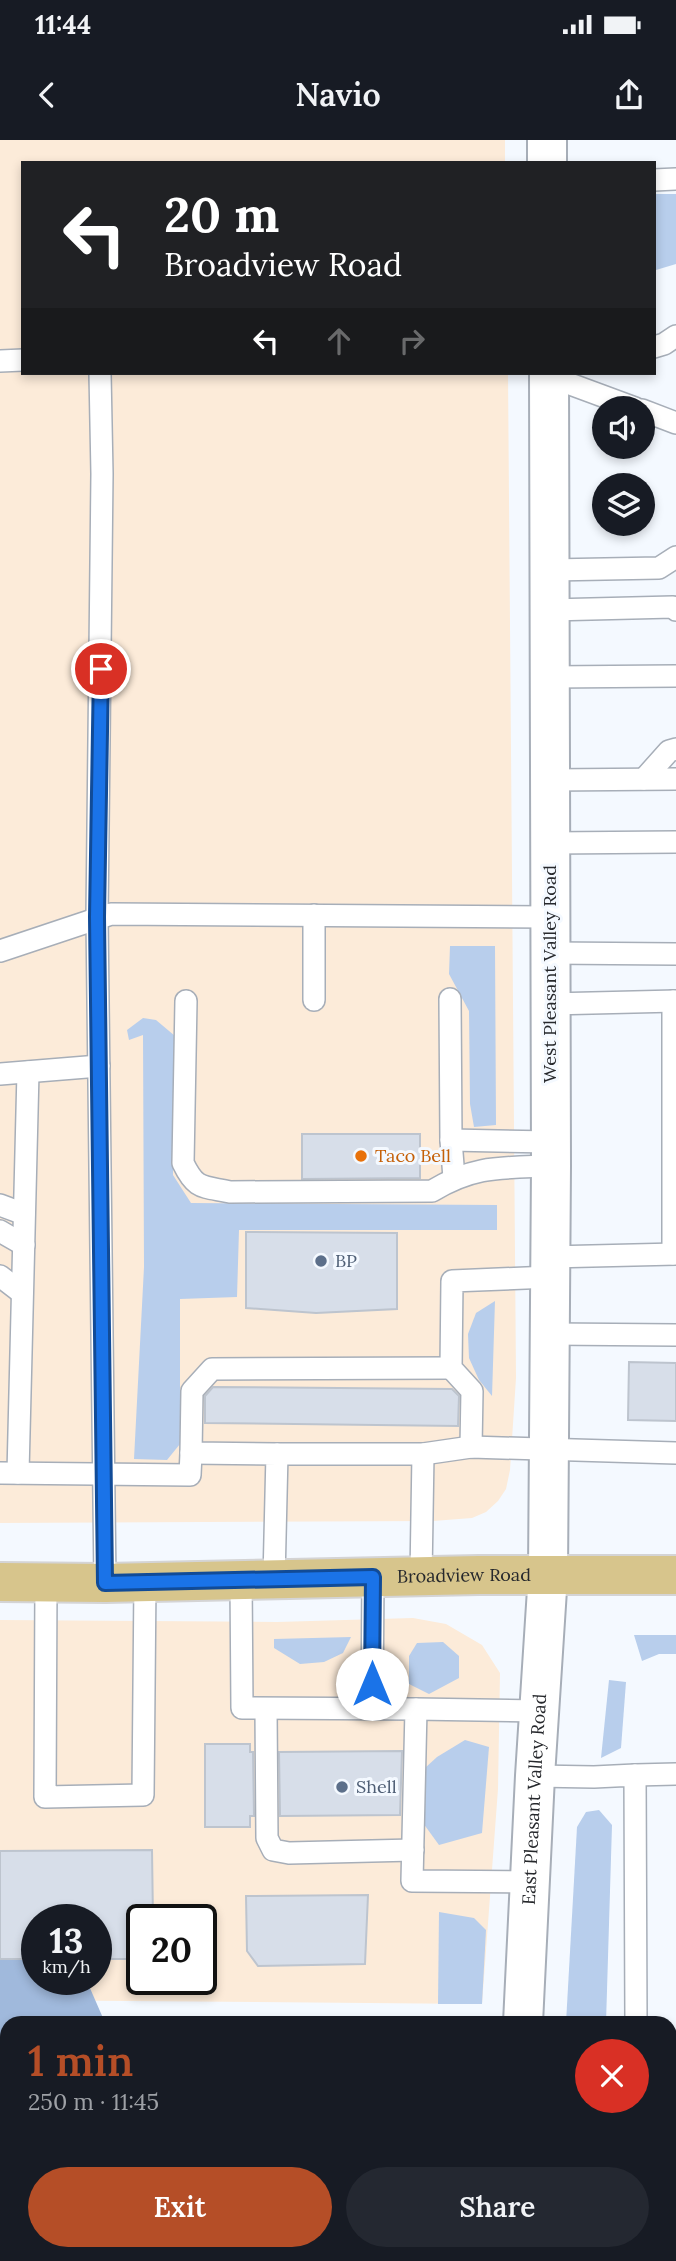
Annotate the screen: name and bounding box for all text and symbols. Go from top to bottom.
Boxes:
text: 11:44 [35,8,91,41]
text: Navio [295,74,381,115]
icon: back [28,76,66,114]
icon: share [610,76,648,114]
text: 20 m [164,183,279,245]
icon: left [49,189,140,280]
text: Broadview Road [164,244,402,285]
icon: left [247,322,285,360]
icon: ahead [320,322,358,360]
icon: right [393,322,431,360]
map controls [592,396,655,536]
button: sound [592,396,655,459]
button: layers [592,473,655,536]
pin [71,639,131,699]
icon: arrive [82,650,120,688]
street label: West Pleasant Valley Road [538,865,561,1083]
place label: Taco Bell [375,1144,451,1167]
marker: Taco Bell [353,1148,369,1164]
place label: BP [335,1249,357,1272]
marker: BP [313,1253,329,1269]
street label: Broadview Road [397,1563,531,1588]
position arrow [335,1647,409,1721]
street label: East Pleasant Valley Road [517,1693,551,1905]
place label: Shell [356,1775,397,1798]
marker: Shell [334,1779,350,1795]
speed limit sign: 20 [126,1904,217,1995]
text: 13 [50,1918,83,1963]
text: km/h [42,1955,91,1978]
text: 1 min [28,2034,133,2088]
button: close [575,2039,649,2113]
text: 250 m · 11:45 [28,2087,159,2116]
button: Exit [28,2167,332,2247]
button: Share [346,2167,649,2247]

